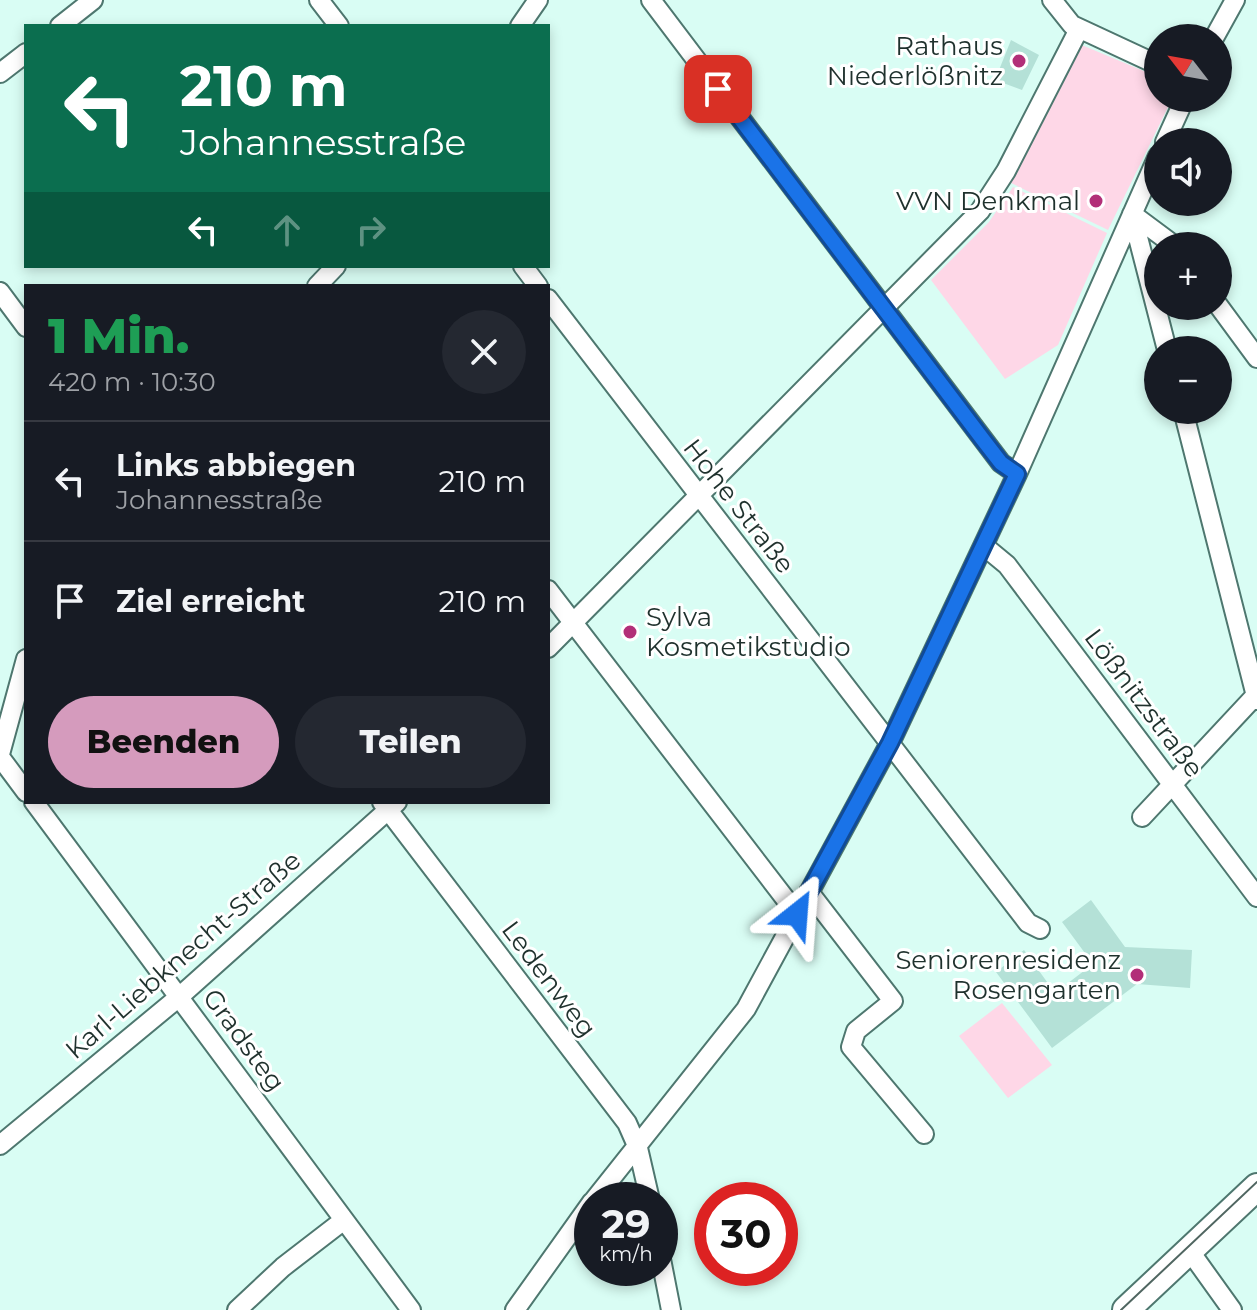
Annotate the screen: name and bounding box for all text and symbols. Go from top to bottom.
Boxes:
north arrow [1144,24,1232,112]
map controls [1144,24,1232,424]
place label: Rathaus Niederlößnitz [827,30,1003,92]
text: 210 m [180,52,348,120]
marker: Rathaus Niederlößnitz [1010,52,1028,70]
pin [684,55,752,123]
icon: left [48,56,152,160]
icon: arrive [696,67,740,111]
text: Johannesstraße [180,120,466,164]
button: sound [1144,128,1232,216]
place label: VVN Denkmal [896,185,1080,217]
marker: VVN Denkmal [1087,192,1105,210]
icon: left [181,208,225,252]
icon: ahead [265,208,309,252]
icon: right [349,208,393,252]
button: + [1144,232,1232,320]
text: 1 Min. [48,307,189,365]
button: close [442,310,526,394]
button: − [1144,336,1232,424]
text: 420 m · 10:30 [48,366,216,398]
street label: Hohe Straße [677,432,801,580]
text: Links abbiegen [116,447,356,484]
icon: left [48,459,92,503]
text: 210 m [439,463,526,500]
text: Johannesstraße [116,484,323,516]
icon: arrive [48,579,92,623]
text: Ziel erreicht [116,583,305,620]
text: 210 m [439,583,526,620]
place label: Sylva Kosmetikstudio [646,601,850,663]
street label: Lößnitzstraße [1078,622,1210,784]
marker: Sylva Kosmetikstudio [621,623,639,641]
button: Beenden [48,696,279,788]
button: Teilen [295,696,526,788]
street label: Karl-Liebknecht-Straße [59,844,307,1066]
position arrow [755,872,839,956]
street label: Ledenweg [495,914,603,1044]
place label: Seniorenresidenz Rosengarten [895,944,1121,1006]
marker: Seniorenresidenz Rosengarten [1128,966,1146,984]
street label: Gradsteg [196,983,292,1097]
speed limit sign: 30 [694,1182,798,1286]
text: 29 [601,1199,651,1248]
text: km/h [599,1242,653,1266]

